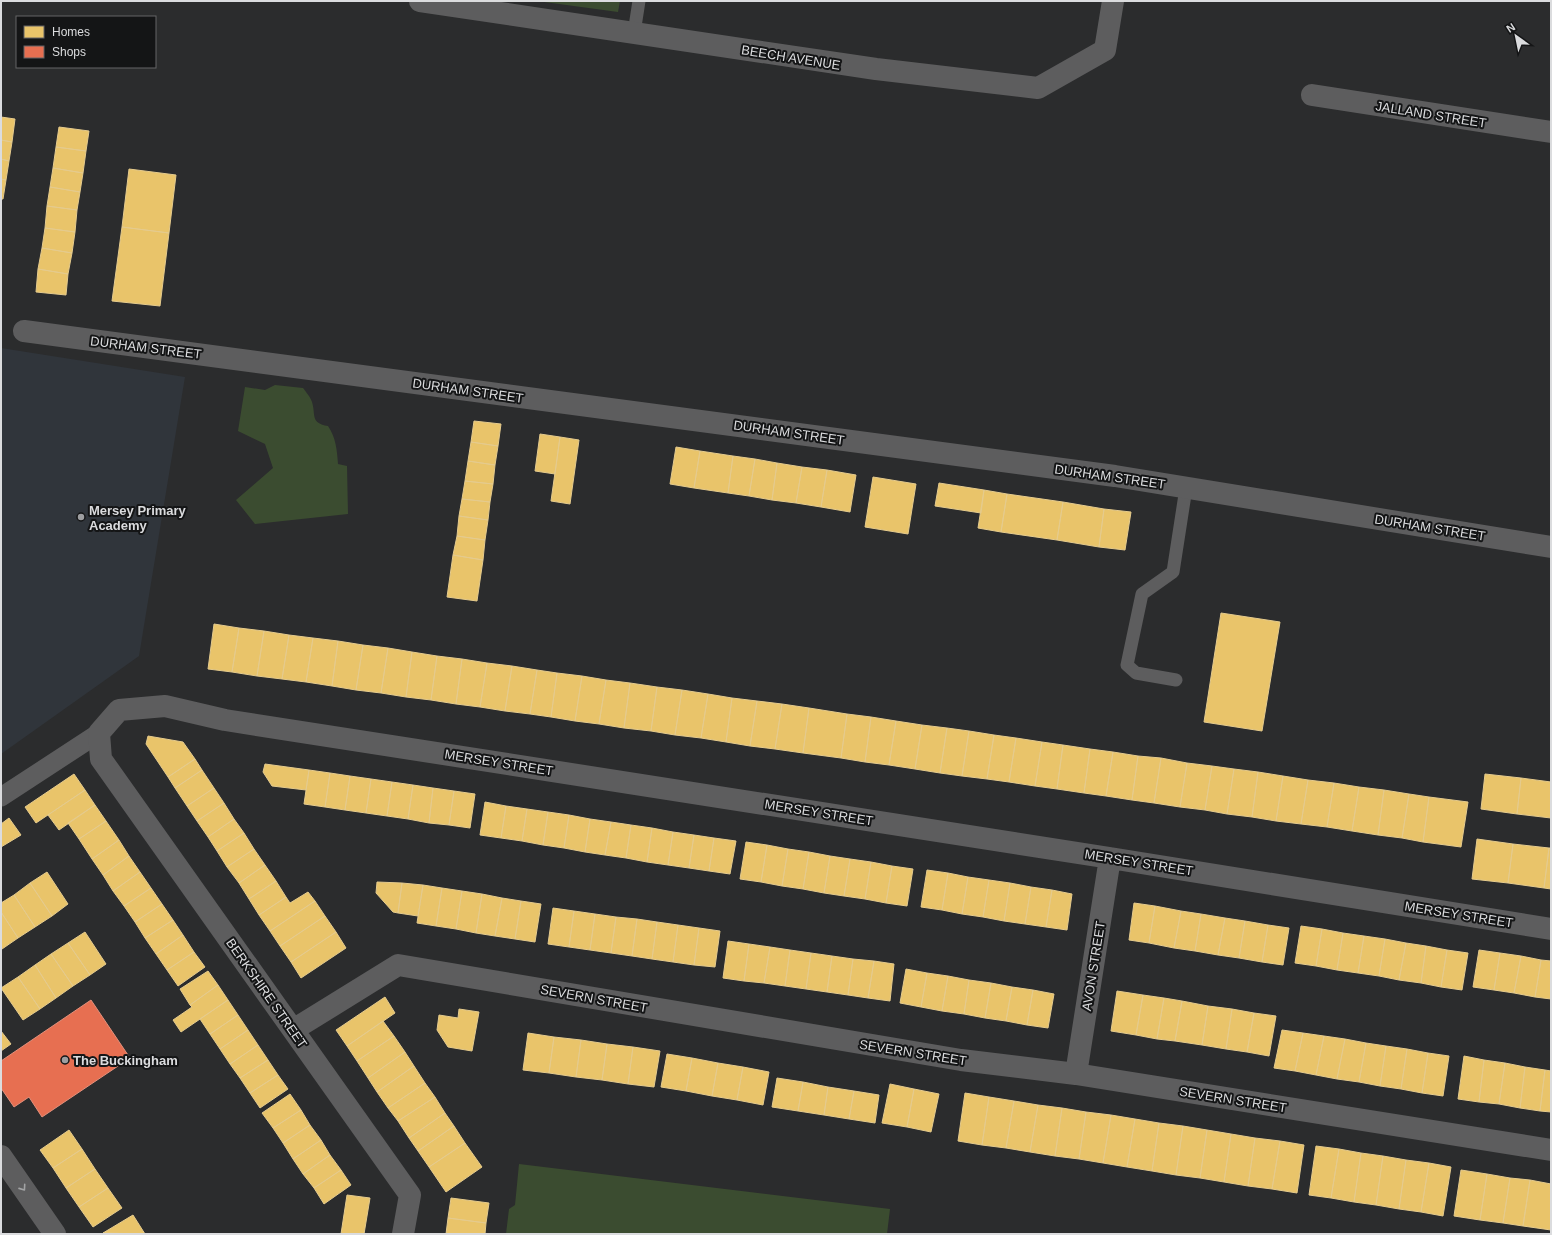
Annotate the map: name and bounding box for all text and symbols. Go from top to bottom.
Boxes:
legend [16,16,156,68]
north arrow [1496,16,1536,56]
text: N [1504,20,1517,35]
text: Homes [52,25,90,39]
street label: BEECH AVENUE [740,42,842,73]
text: Shops [52,45,86,59]
street label: JALLAND STREET [1374,98,1487,131]
street label: DURHAM STREET [89,333,202,362]
street label: DURHAM STREET [411,375,524,406]
street label: DURHAM STREET [732,417,845,448]
street label: DURHAM STREET [1053,461,1166,492]
place label: Mersey Primary Academy [89,503,187,533]
street label: DURHAM STREET [1373,511,1486,544]
marker: Mersey Primary Academy [76,512,86,522]
street label: MERSEY STREET [444,747,554,778]
street label: MERSEY STREET [764,797,874,828]
street label: MERSEY STREET [1084,847,1194,878]
street label: MERSEY STREET [1404,899,1514,930]
street label: AVON STREET [1079,920,1108,1012]
street label: BERKSHIRE STREET [223,936,310,1051]
street label: SEVERN STREET [539,982,649,1015]
street label: SEVERN STREET [858,1037,968,1068]
place label: The Buckingham [73,1053,178,1068]
marker: The Buckingham [60,1055,70,1065]
street label: SEVERN STREET [1178,1084,1288,1115]
one-way arrow [18,1184,25,1191]

